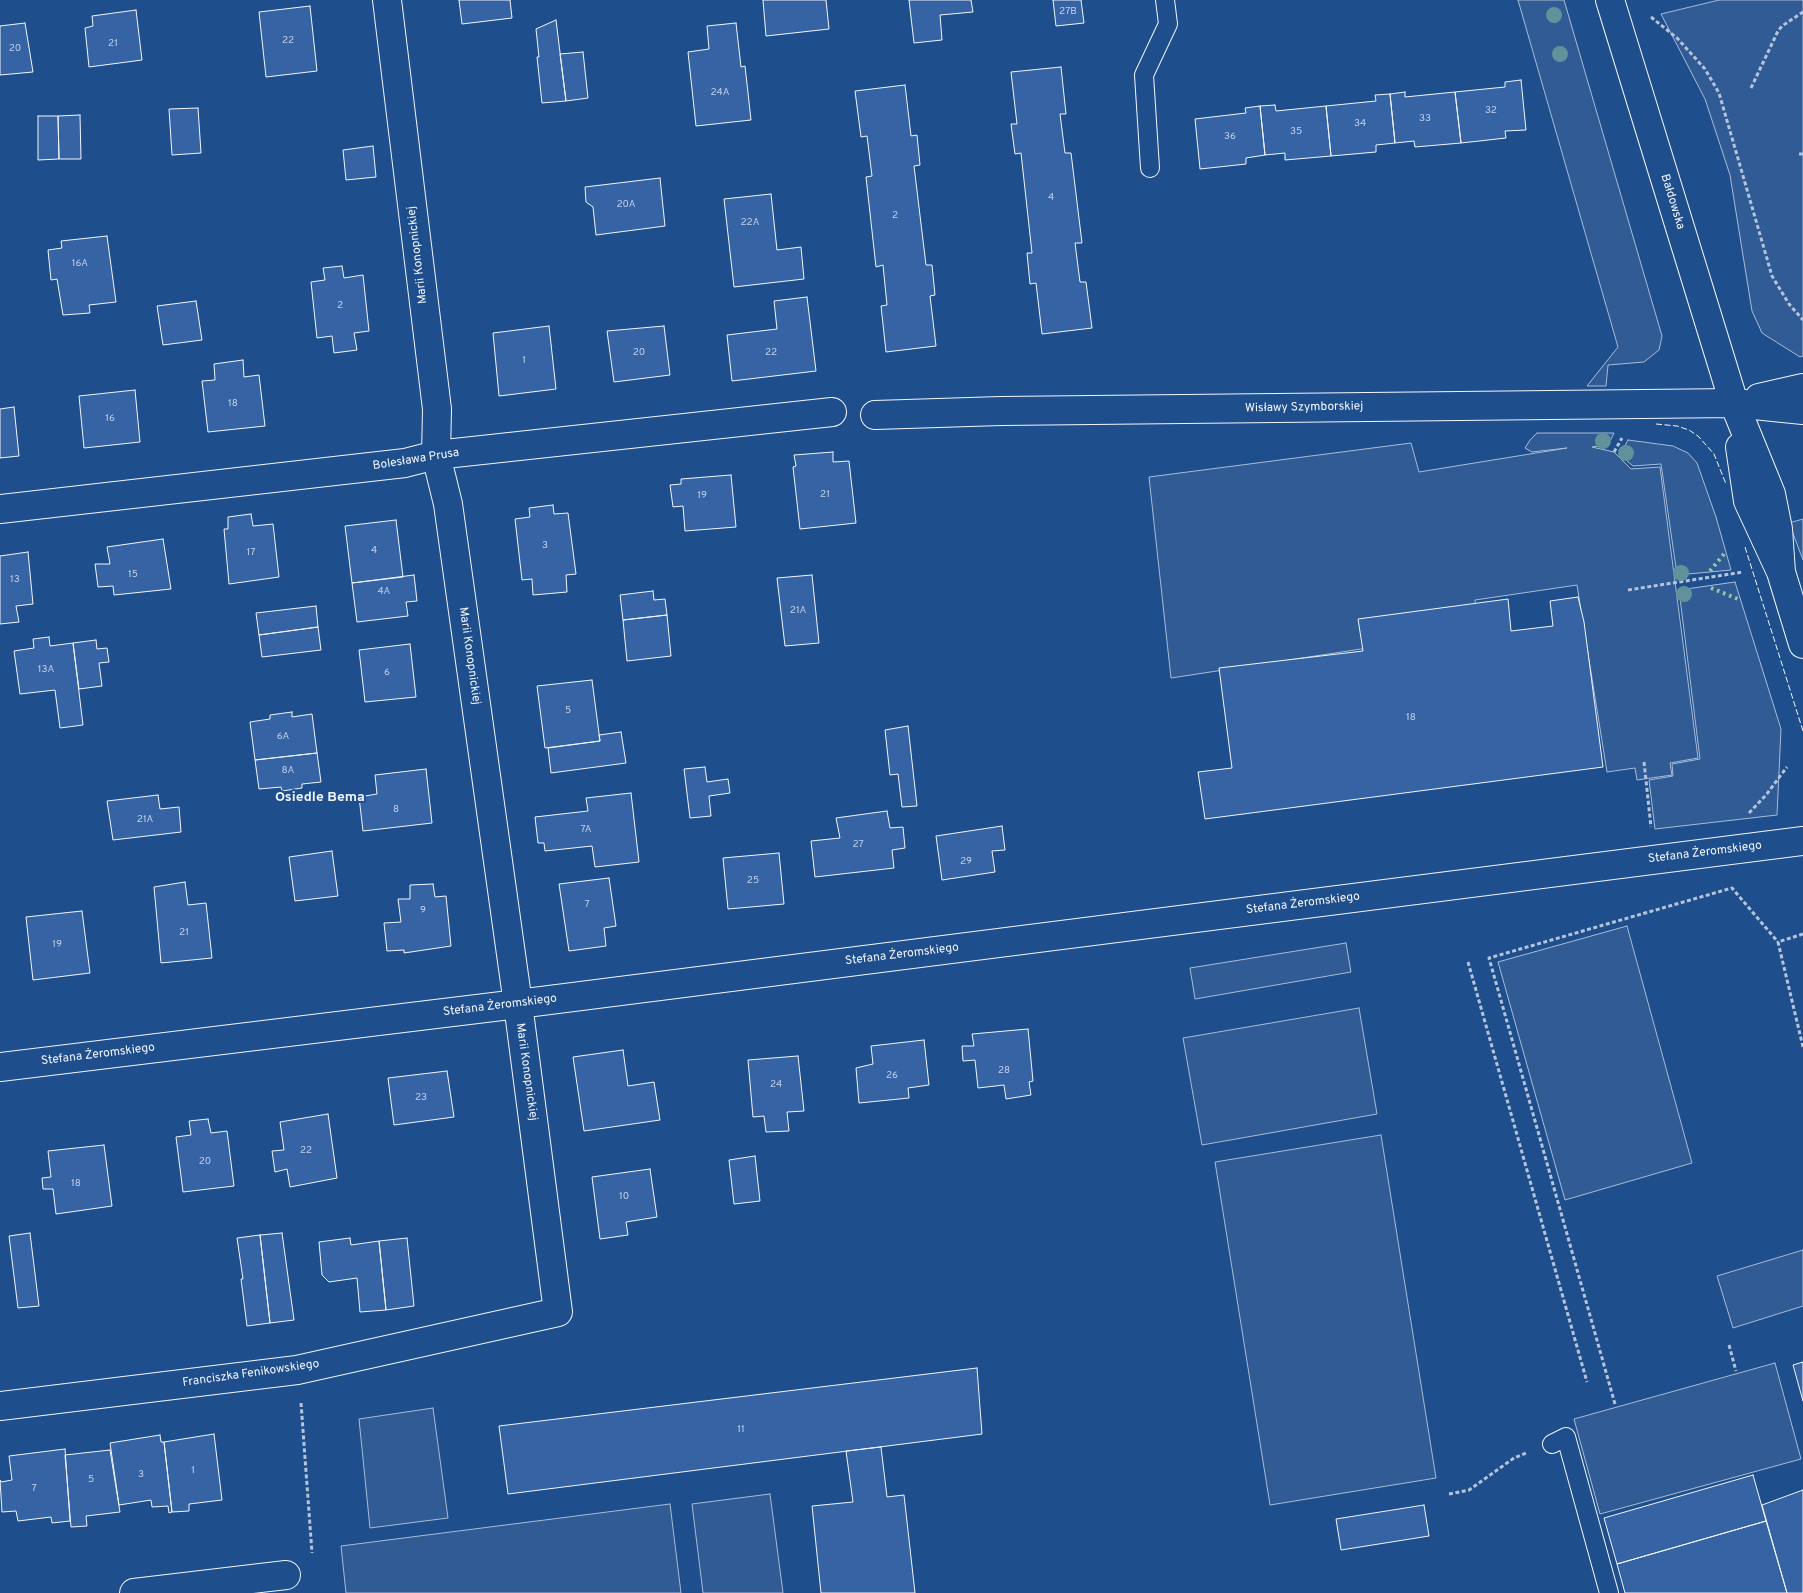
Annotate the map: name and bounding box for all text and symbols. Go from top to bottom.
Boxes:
house number: 27B [1059,6,1077,18]
house number: 22 [282,35,294,47]
house number: 21 [108,38,118,50]
house number: 20 [9,43,21,55]
house number: 24A [711,87,729,99]
house number: 32 [1485,105,1497,117]
house number: 33 [1419,113,1431,125]
house number: 34 [1354,118,1366,130]
house number: 35 [1290,126,1302,138]
house number: 36 [1224,131,1236,143]
street label: Bałdowska [1657,172,1687,232]
house number: 4 [1048,192,1054,204]
house number: 20A [616,199,636,211]
street label: Marii Konopnickiej [405,205,431,305]
house number: 2 [892,210,898,222]
house number: 22A [740,217,760,229]
house number: 16A [72,258,88,270]
house number: 2 [337,300,343,312]
house number: 20 [633,347,645,359]
house number: 22 [765,347,777,359]
house number: 1 [522,355,526,367]
house number: 18 [228,398,238,410]
street label: Wisławy Szymborskiej [1245,400,1363,416]
house number: 16 [105,413,115,425]
street label: Bolesława Prusa [372,446,460,474]
house number: 21 [820,489,830,501]
house number: 19 [697,490,707,502]
house number: 3 [542,540,548,552]
house number: 4 [371,545,377,557]
house number: 17 [247,547,255,559]
house number: 15 [128,569,138,581]
house number: 13 [10,574,20,586]
house number: 4A [378,586,390,598]
house number: 21A [790,605,806,617]
street label: Marii Konopnickiej [455,606,483,706]
house number: 13A [38,664,54,676]
house number: 6 [384,667,390,679]
house number: 5 [565,705,571,717]
house number: 18 [1406,712,1416,724]
house number: 6A [277,731,289,743]
house number: 8A [282,765,294,777]
district label: Osiedle Bema [275,790,365,806]
house number: 8 [393,804,399,816]
house number: 21A [137,814,153,826]
house number: 7A [581,824,591,836]
house number: 27 [852,839,864,851]
street label: Stefana Żeromskiego [1647,839,1763,867]
house number: 29 [960,856,972,868]
house number: 25 [747,875,759,887]
street label: Stefana Żeromskiego [1245,890,1361,918]
house number: 7 [584,899,590,911]
house number: 9 [420,905,426,917]
house number: 21 [179,927,189,939]
house number: 19 [52,939,62,951]
street label: Stefana Żeromskiego [844,941,960,969]
street label: Stefana Żeromskiego [442,992,558,1020]
street label: Marii Konopnickiej [512,1022,540,1122]
street label: Stefana Żeromskiego [40,1041,156,1069]
house number: 28 [998,1065,1010,1077]
house number: 26 [886,1070,898,1082]
house number: 24 [770,1079,782,1091]
house number: 23 [415,1092,427,1104]
house number: 22 [300,1145,312,1157]
house number: 20 [199,1156,211,1168]
house number: 18 [71,1178,81,1190]
house number: 10 [619,1191,629,1203]
street label: Franciszka Fenikowskiego [182,1357,320,1391]
house number: 11 [737,1424,745,1436]
house number: 1 [191,1465,195,1477]
house number: 3 [138,1469,144,1481]
house number: 5 [88,1474,94,1486]
house number: 7 [31,1483,37,1495]

